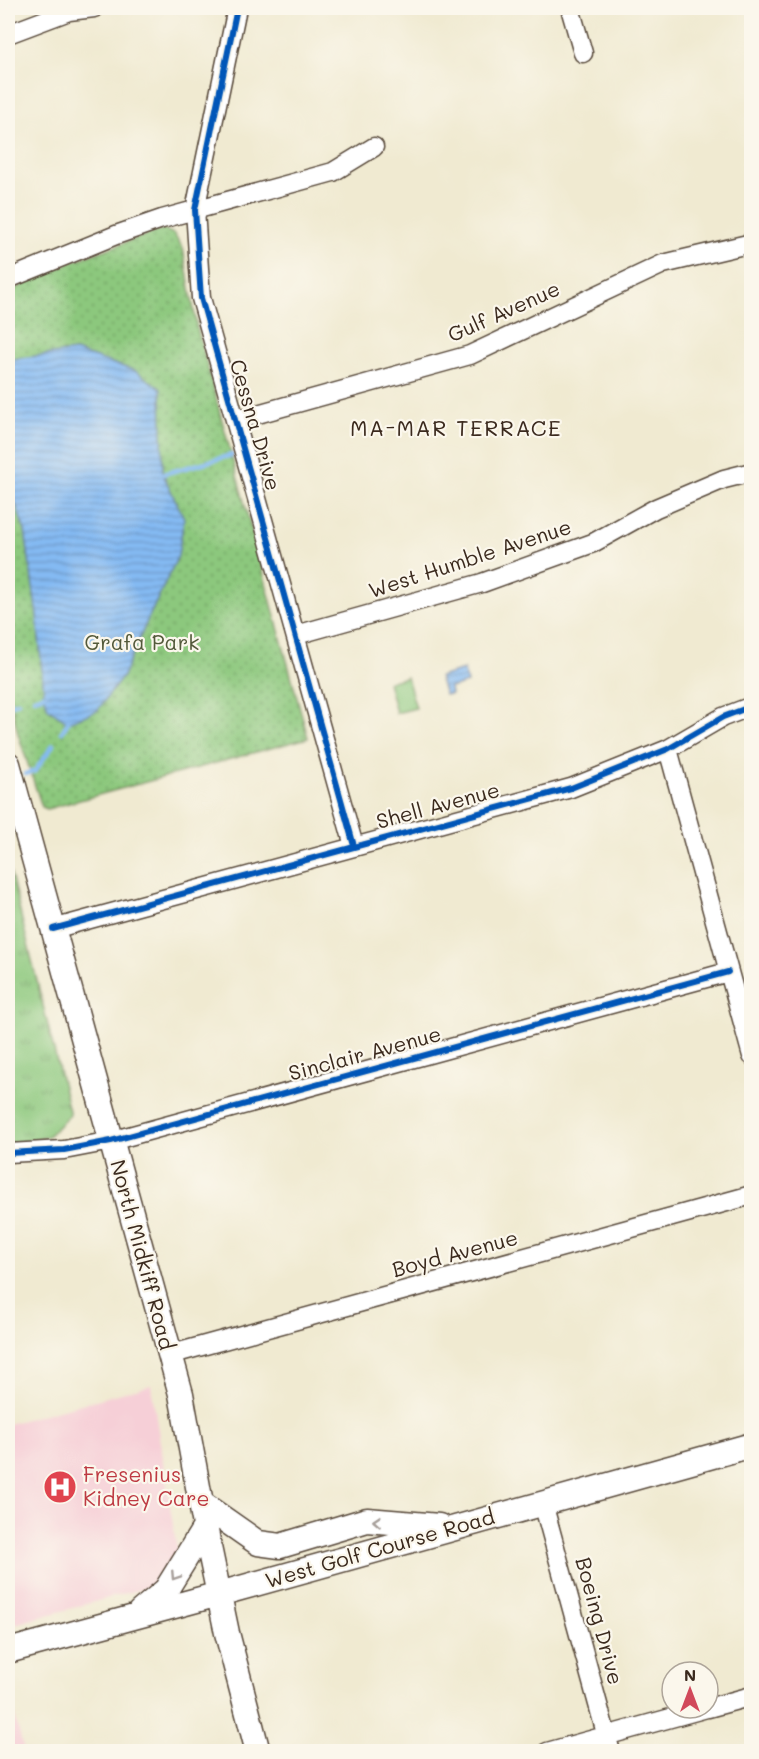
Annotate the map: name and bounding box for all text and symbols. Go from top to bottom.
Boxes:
street label: Gulf Avenue [443,274,564,347]
street label: Cessna Drive [225,356,288,493]
district label: MA-MAR TERRACE [350,413,562,442]
street label: West Humble Avenue [365,512,574,603]
park label: Grafa Park [85,628,199,655]
street label: Shell Avenue [373,775,502,834]
street label: Sinclair Avenue [285,1019,444,1086]
street label: North Midkiff Road [105,1157,182,1353]
street label: Boyd Avenue [389,1223,520,1282]
place label: Fresenius Kidney Care [83,1460,209,1511]
hospital icon: Fresenius Kidney Care [42,1469,78,1505]
street label: West Golf Course Road [262,1502,497,1593]
one-way arrow [372,1515,381,1528]
street label: Boeing Drive [570,1554,630,1687]
one-way arrow [171,1569,182,1580]
north arrow [660,1660,720,1720]
text: N [684,1664,696,1685]

